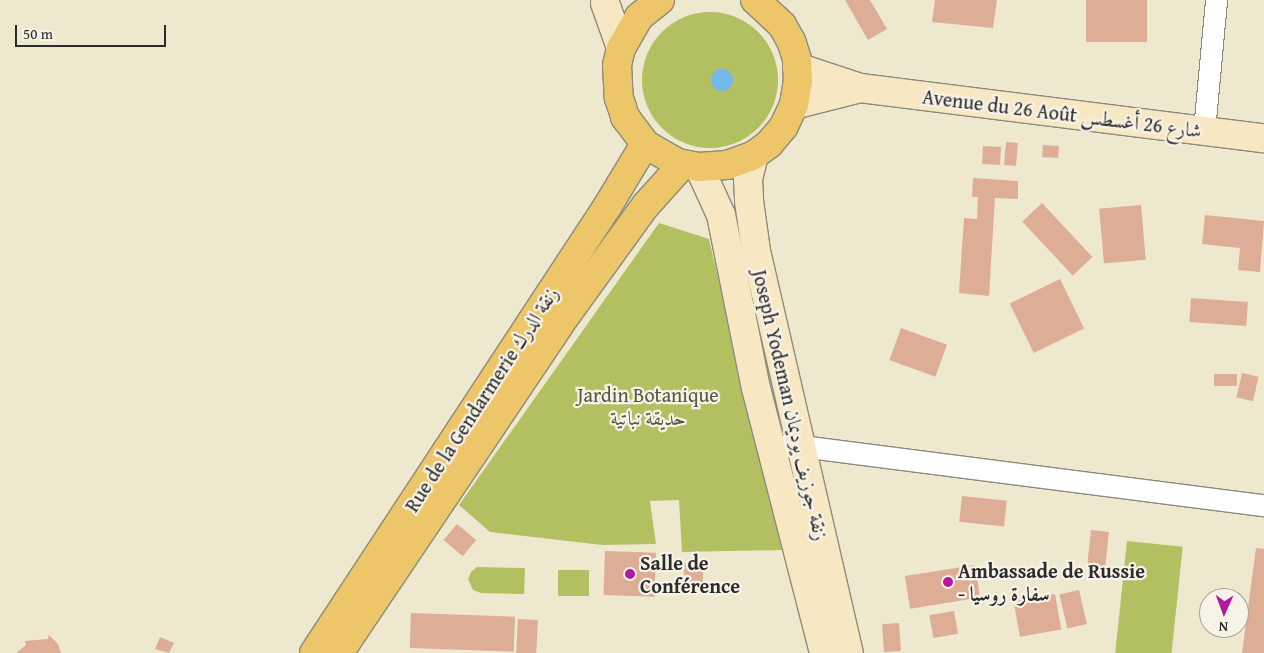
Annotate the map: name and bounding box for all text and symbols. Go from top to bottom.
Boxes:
scale bar [18,15,169,47]
text: 50 m [23,23,53,44]
street label: Avenue du 26 Août شارع 26 أغسطس [921,84,1203,142]
street label: Joseph Yodeman زنقة جوزيف يوديمان [748,267,834,543]
street label: Rue de la Gendarmerie زنقة الدرك [399,282,563,516]
park label: Jardin Botanique حديقة نباتية [577,382,719,429]
place label: Salle de Conférence [640,550,740,597]
place label: Ambassade de Russie - سفارة روسيا [958,558,1145,605]
marker: Salle de Conférence [624,568,636,580]
marker: Ambassade de Russie - سفارة روسيا [942,576,954,588]
north arrow [1199,588,1249,638]
text: N [1218,617,1229,637]

